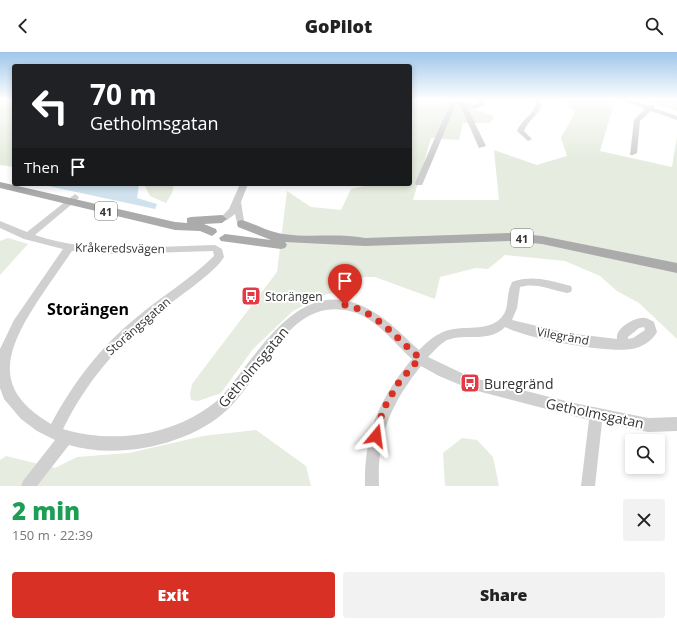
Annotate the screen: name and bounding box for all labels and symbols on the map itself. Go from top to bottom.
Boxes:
road number: 41 [95,202,117,220]
road number: 41 [511,229,533,247]
street label: Kråkeredsvägen [75,239,165,257]
pin [328,264,362,305]
bus stop icon: Storängen [240,285,262,307]
place label: Storängen [265,288,323,305]
street label: Storängsgatan [102,293,174,359]
district label: Storängen [47,298,129,320]
street label: Getholmsgatan [214,323,292,411]
street label: Vilegränd [536,323,590,349]
bus stop icon: Buregränd [459,372,481,394]
place label: Buregränd [484,374,553,393]
street label: Getholmsgatan [544,393,646,433]
position arrow [355,415,397,457]

